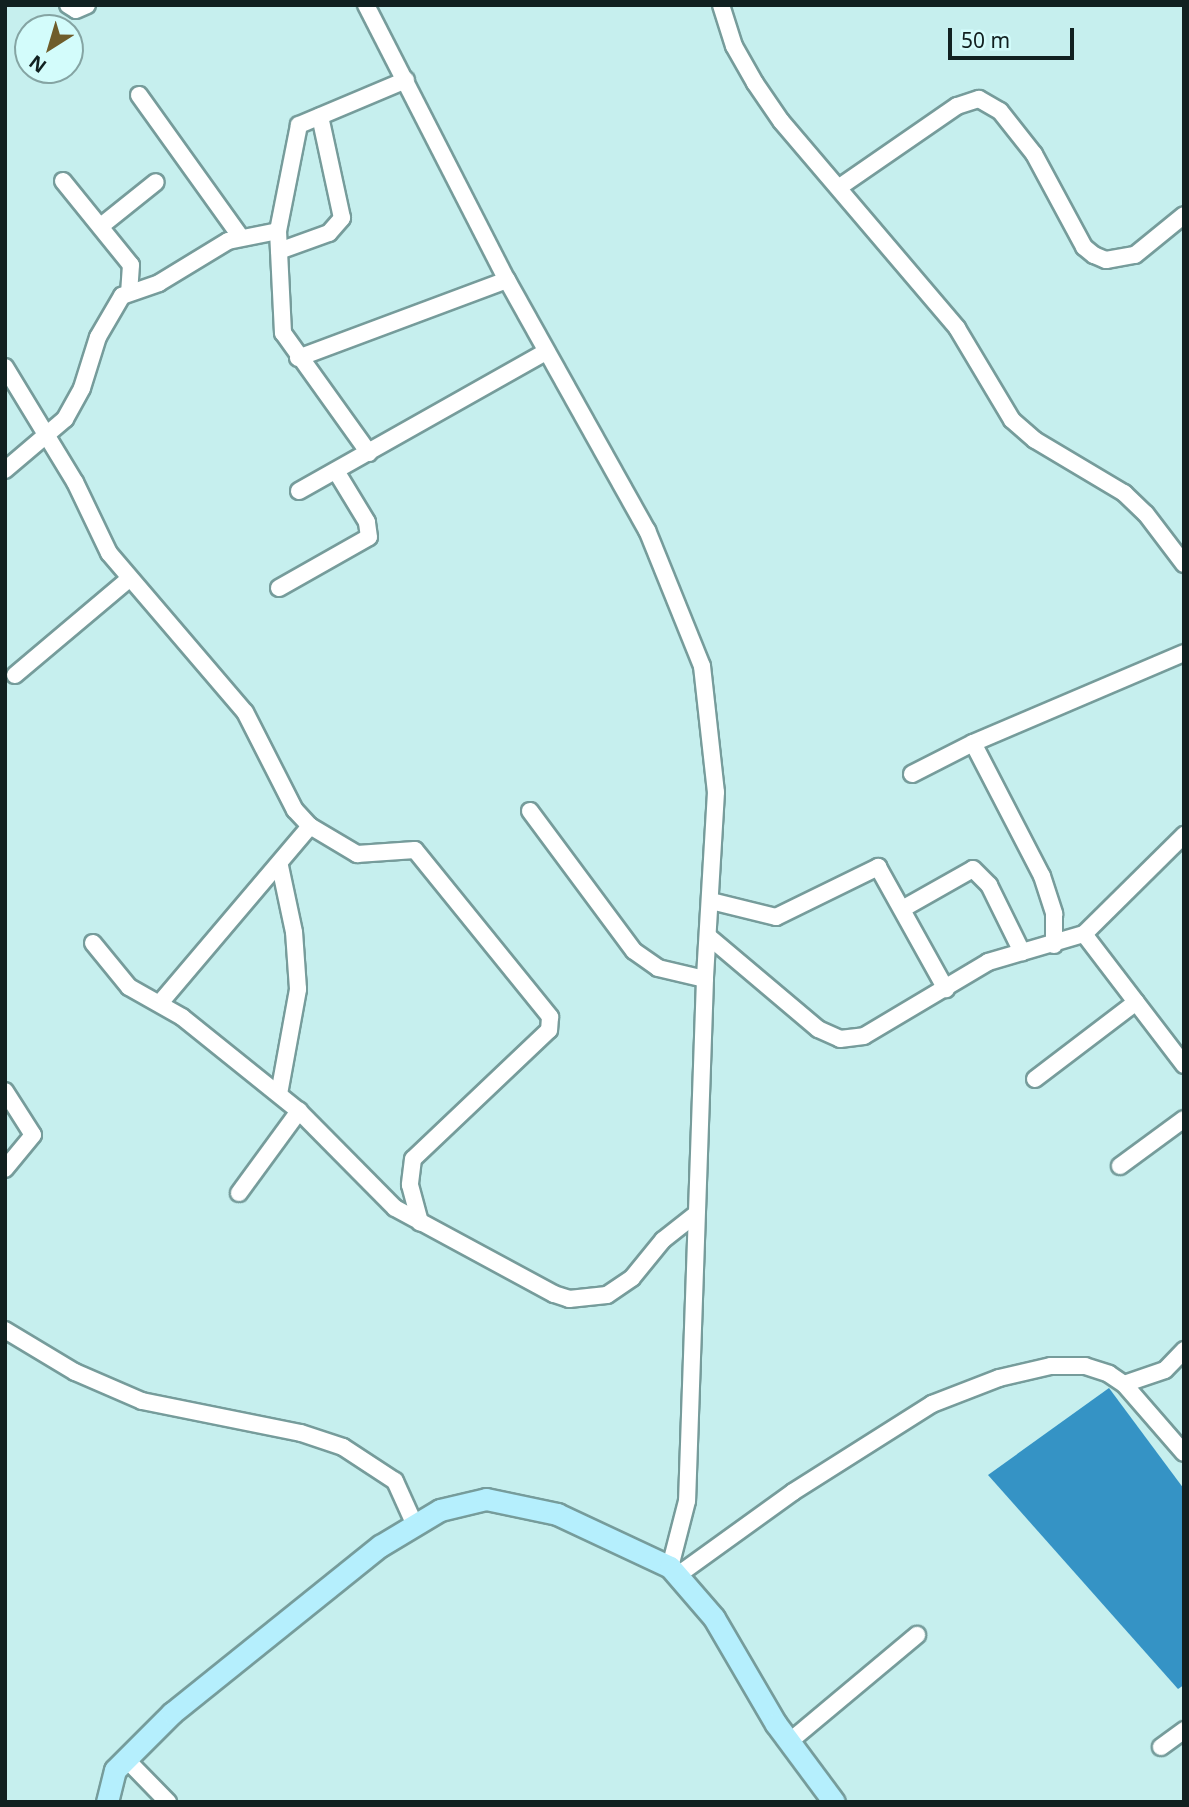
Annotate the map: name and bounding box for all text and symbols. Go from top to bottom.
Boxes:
north arrow [14,14,84,84]
scale bar [951,14,1077,58]
text: 50 m [961,26,1010,54]
text: N [24,49,52,79]

